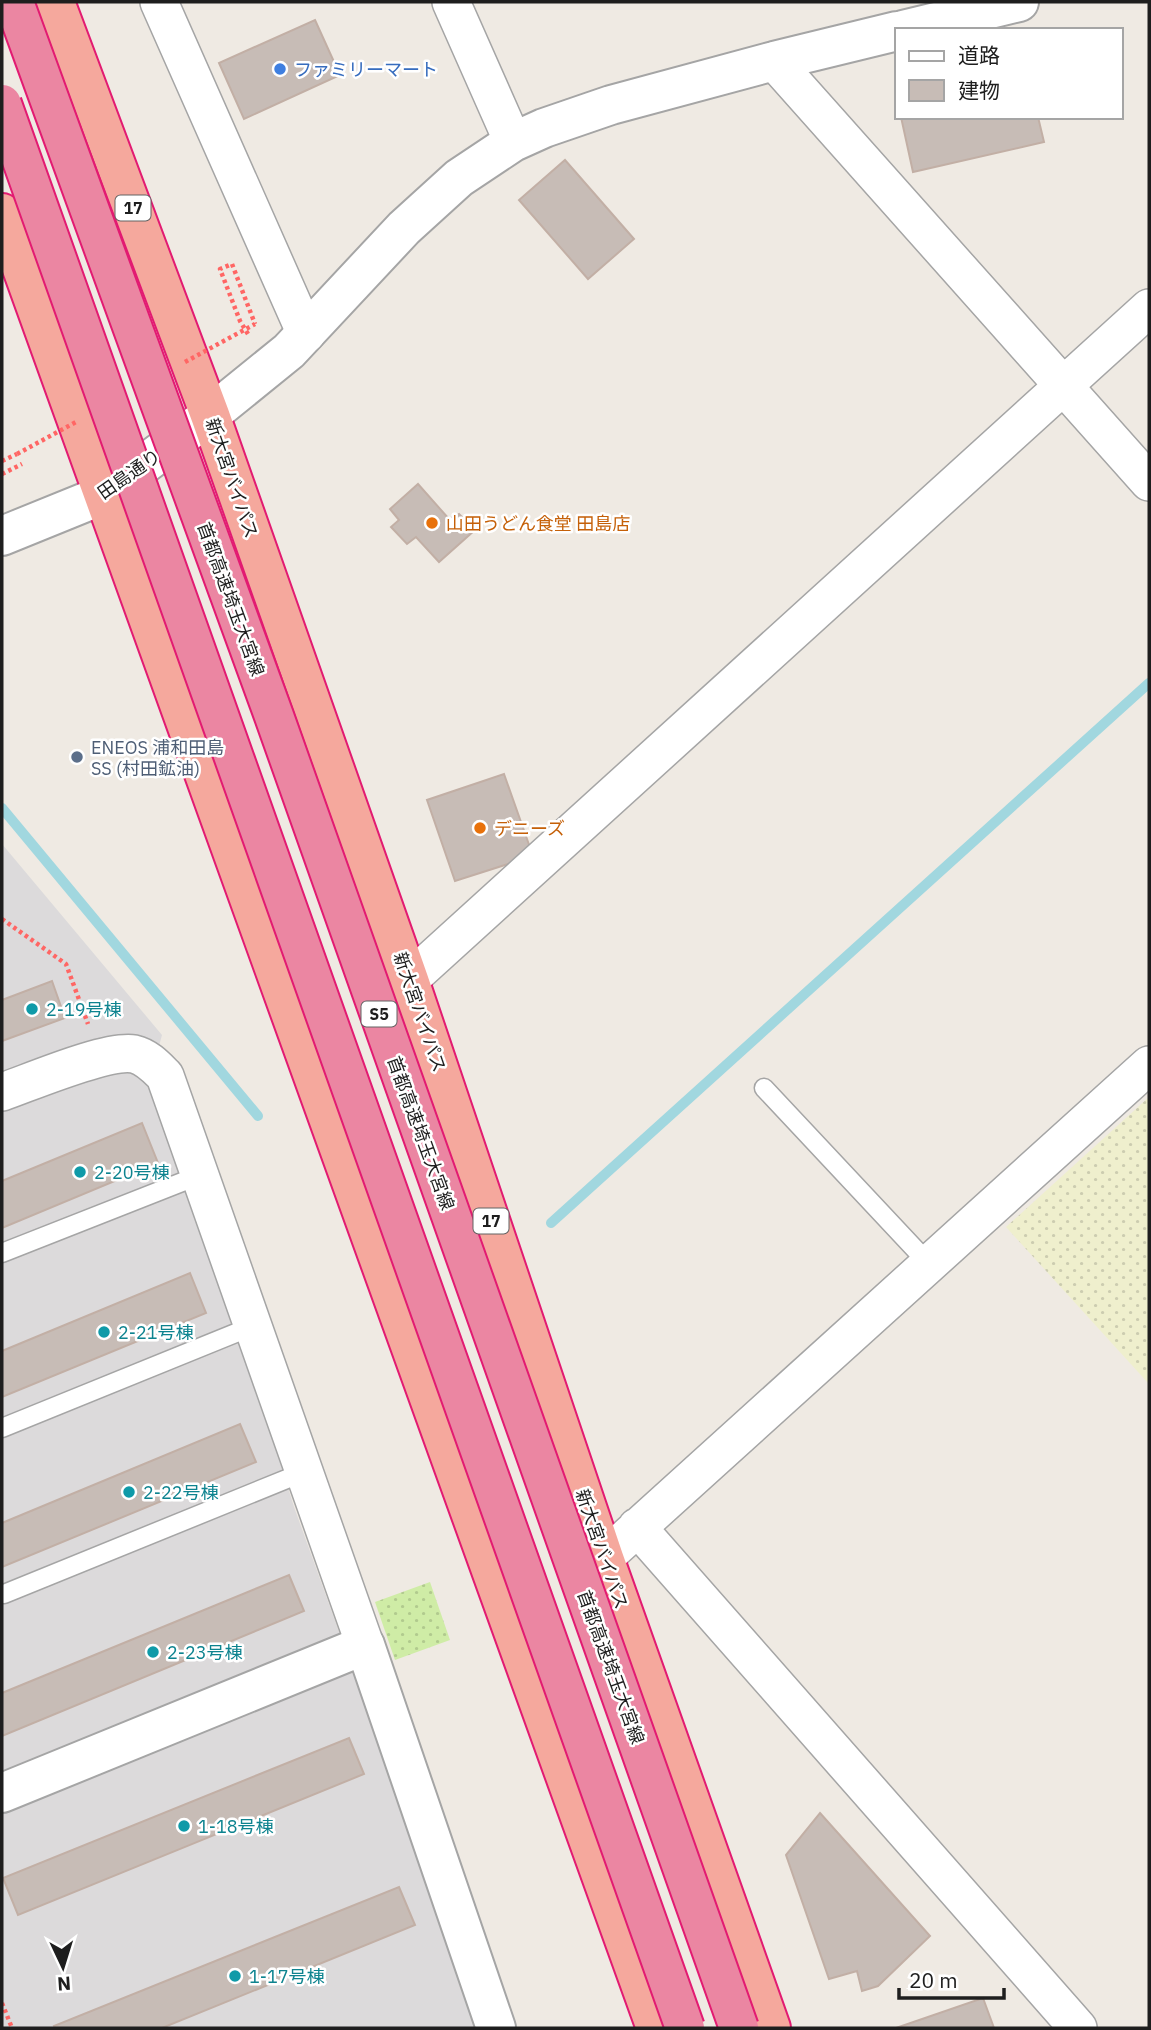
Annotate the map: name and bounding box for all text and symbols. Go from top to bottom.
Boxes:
legend [895,28,1123,119]
text: 道路 [958,41,1000,69]
place label: ファミリーマート [294,58,438,81]
marker: ファミリーマート [272,61,288,77]
text: 建物 [958,76,1000,104]
road number: 17 [116,196,150,220]
street label: 新大宮バイパス [201,415,263,541]
street label: 田島通り [93,444,165,504]
place label: 山田うどん食堂 田島店 [446,512,630,535]
marker: 山田うどん食堂 田島店 [424,515,440,531]
street label: 首都高速埼玉大宮線 [192,519,270,679]
place label: ENEOS 浦和田島 SS (村田鉱油) [91,736,224,780]
marker: ENEOS 浦和田島 SS (村田鉱油) [69,749,85,765]
place label: デニーズ [494,817,565,840]
marker: デニーズ [472,820,488,836]
street label: 新大宮バイパス [389,949,451,1075]
place label: 2-19号棟 [46,998,122,1021]
marker: 2-19号棟 [24,1001,40,1017]
road number: S5 [362,1002,396,1026]
street label: 首都高速埼玉大宮線 [382,1053,460,1213]
place label: 2-20号棟 [94,1161,170,1184]
marker: 2-20号棟 [72,1164,88,1180]
road number: 17 [474,1208,508,1233]
place label: 2-21号棟 [118,1321,194,1344]
marker: 2-21号棟 [96,1324,112,1340]
place label: 2-22号棟 [143,1481,219,1504]
marker: 2-22号棟 [121,1484,137,1500]
street label: 新大宮バイパス [571,1486,633,1612]
street label: 首都高速埼玉大宮線 [572,1587,650,1747]
place label: 2-23号棟 [167,1641,243,1664]
marker: 2-23号棟 [145,1644,161,1660]
place label: 1-18号棟 [198,1815,274,1838]
marker: 1-18号棟 [176,1818,192,1834]
north arrow [28,1932,98,2002]
scale bar [899,1956,1004,2000]
place label: 1-17号棟 [249,1965,325,1988]
text: 20 m [909,1966,958,1994]
marker: 1-17号棟 [227,1968,243,1984]
text: N [56,1972,72,1996]

